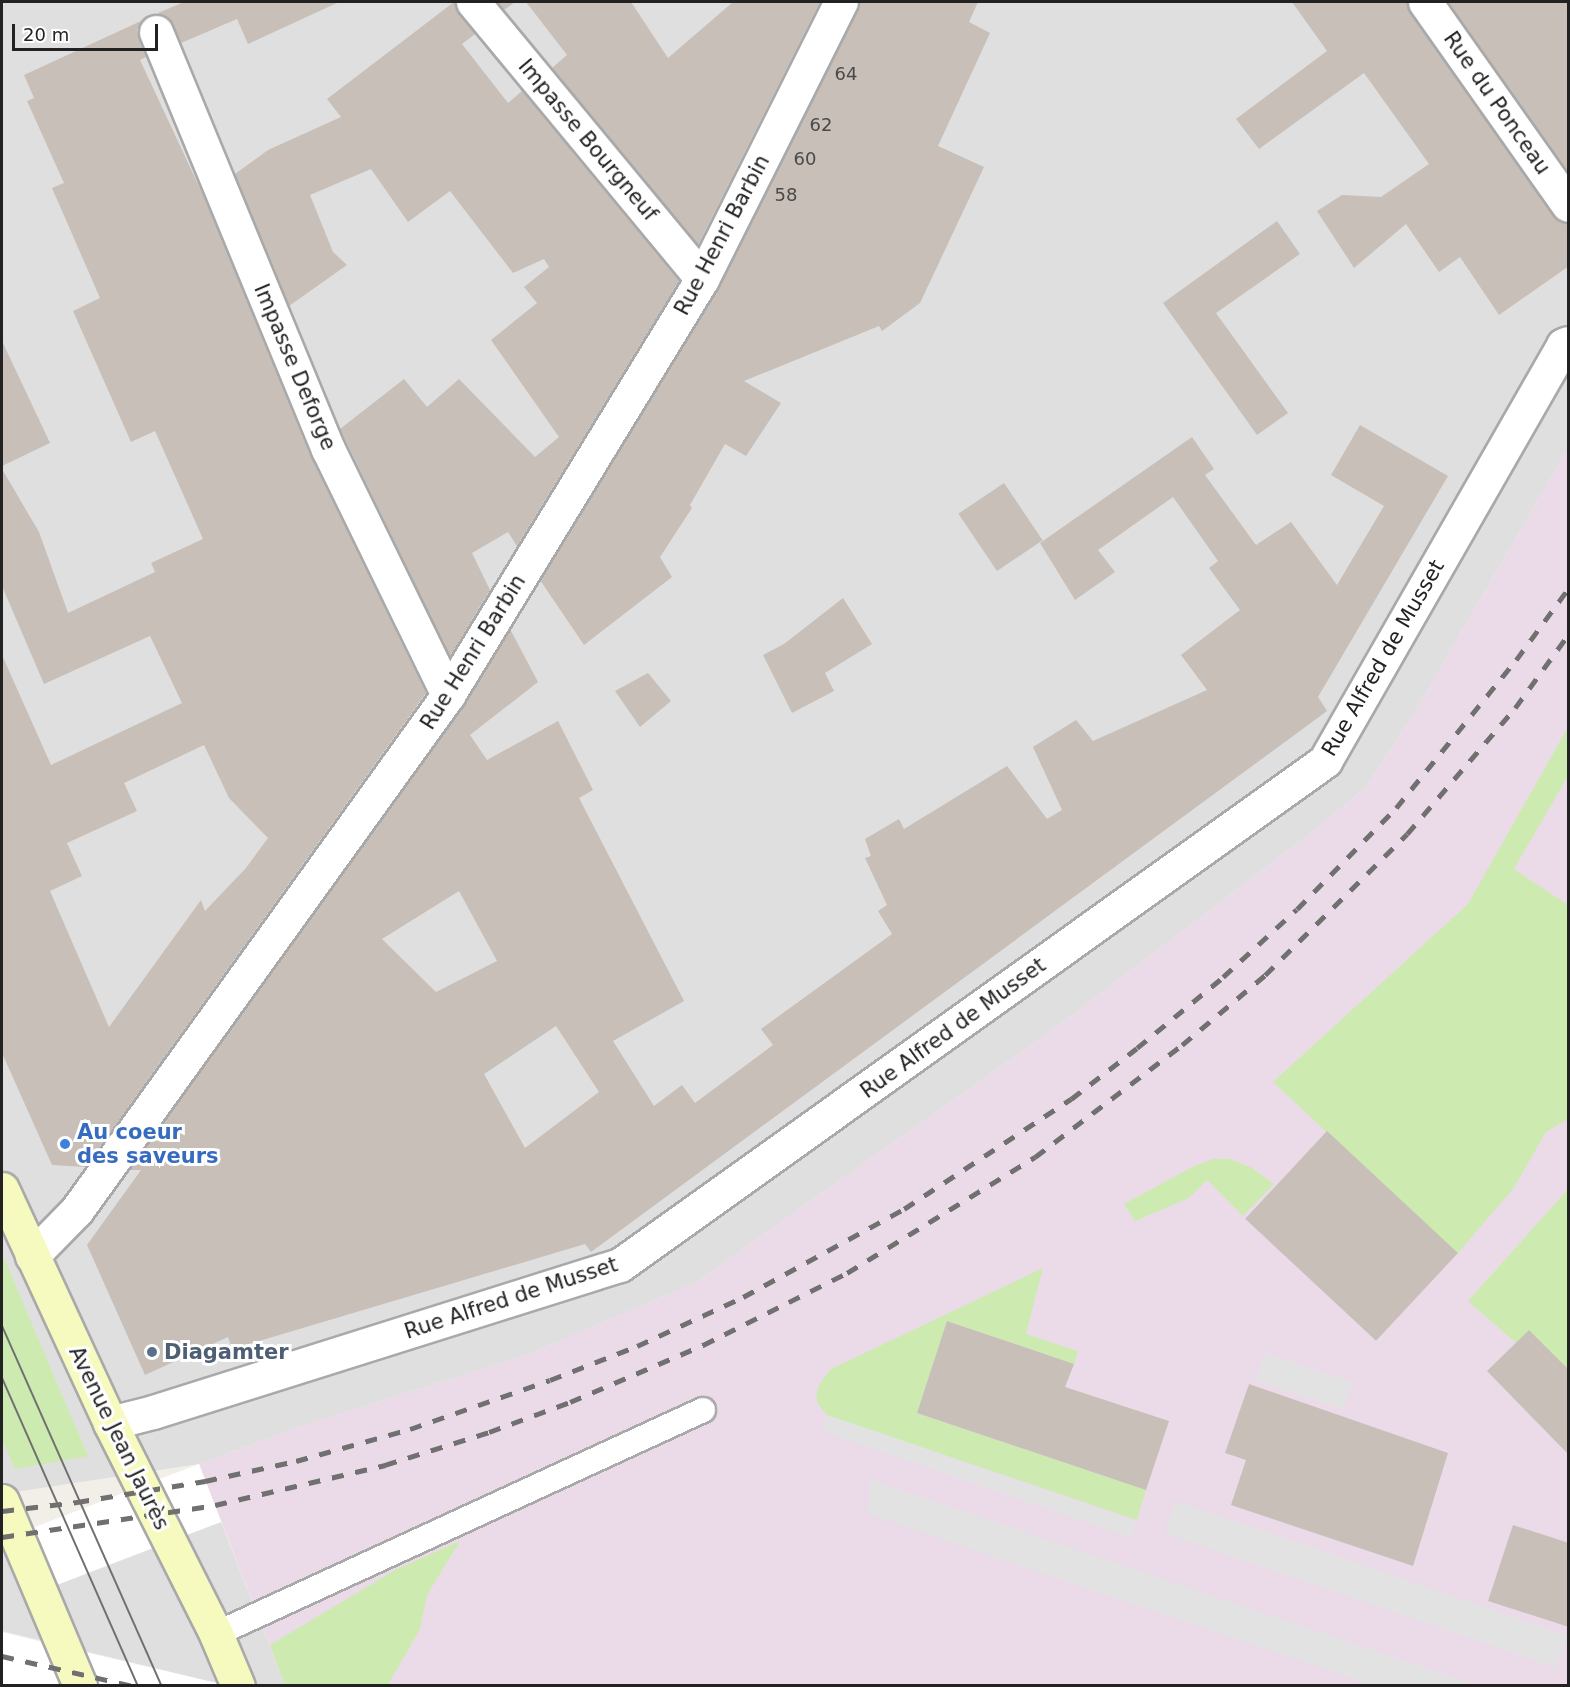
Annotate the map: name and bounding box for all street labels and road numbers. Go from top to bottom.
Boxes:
street label: Rue du Ponceau [1438,27,1556,179]
street label: Impasse Bourgneuf [513,54,663,226]
street label: Rue Henri Barbin [669,150,775,320]
street label: Impasse Deforge [249,280,341,454]
street label: Rue Alfred de Musset [1316,555,1450,761]
street label: Rue Henri Barbin [415,570,531,734]
street label: Rue Alfred de Musset [856,952,1050,1104]
street label: Rue Alfred de Musset [401,1252,621,1344]
street label: Avenue Jean Jaurès [64,1342,174,1534]

